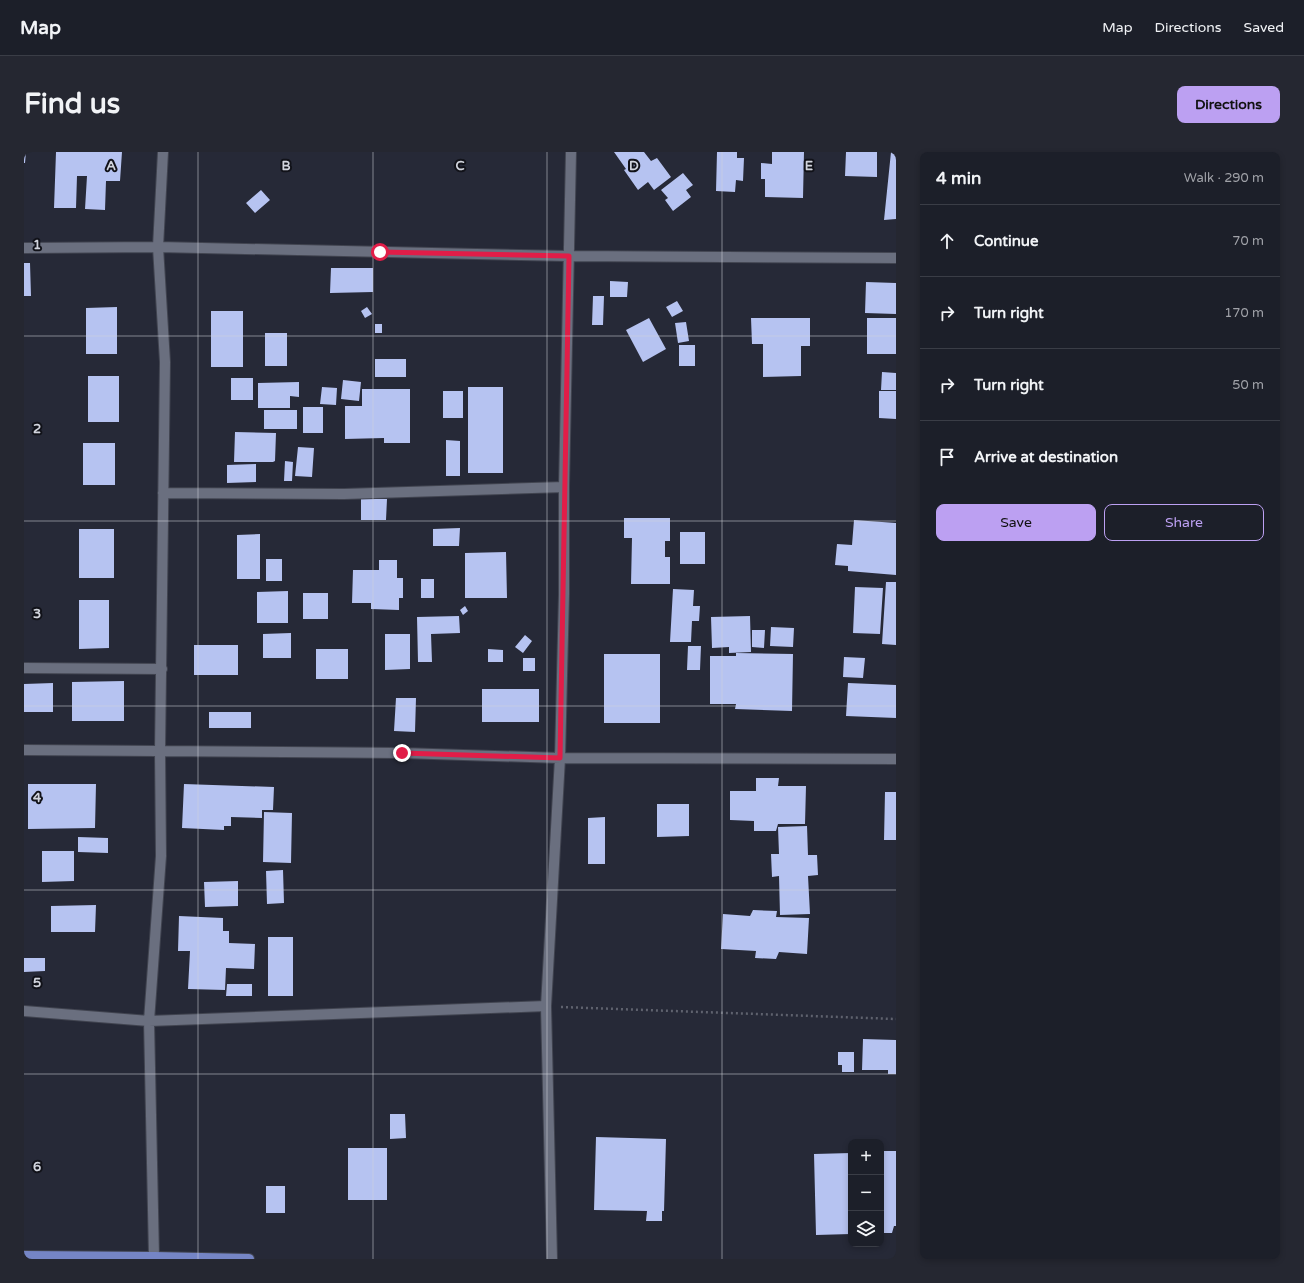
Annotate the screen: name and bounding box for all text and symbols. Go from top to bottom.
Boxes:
text: Map [20,17,61,39]
text: Map [1102,19,1133,36]
text: Directions [1155,19,1222,36]
text: Saved [1244,19,1284,36]
button: Directions [1177,86,1280,123]
text: Find us [24,87,120,121]
text: A [106,158,116,174]
text: B [281,158,291,174]
text: C [455,158,465,174]
text: D [629,158,639,174]
text: E [805,158,813,174]
text: 4 min [936,168,981,189]
text: Walk · 290 m [1184,170,1264,186]
icon: ahead [936,230,958,252]
text: Continue [974,232,1038,250]
text: 70 m [1232,233,1264,249]
text: 1 [33,237,41,253]
route start [371,243,389,261]
icon: right [936,302,958,324]
text: Turn right [974,304,1044,322]
text: 170 m [1224,305,1264,321]
icon: right [936,374,958,396]
text: Turn right [974,376,1044,394]
text: 50 m [1232,377,1264,393]
text: 2 [33,421,41,437]
icon: arrive [936,446,958,468]
text: Arrive at destination [974,448,1118,466]
button: Save [936,504,1096,541]
button: Share [1104,504,1264,541]
text: 3 [33,606,41,622]
route end [393,744,411,762]
text: 4 [33,790,42,806]
text: 5 [33,975,41,991]
map controls [848,1139,884,1247]
button: + [848,1139,884,1175]
text: 6 [33,1159,41,1175]
button: − [848,1175,884,1211]
button: layers [848,1211,884,1247]

